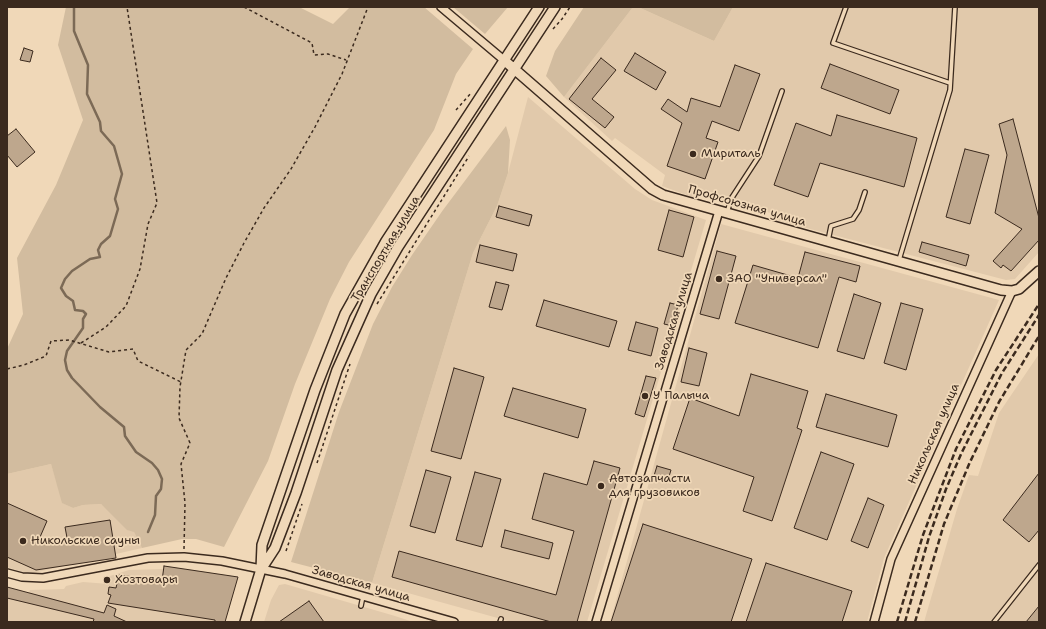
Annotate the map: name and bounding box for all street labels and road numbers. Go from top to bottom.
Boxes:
street label: Профсоюзная улица [687,182,807,230]
street label: Транспортная улица [349,193,423,305]
street label: Заводская улица [652,270,696,372]
street label: Никольская улица [905,381,963,487]
street label: Заводская улица [310,563,412,605]

